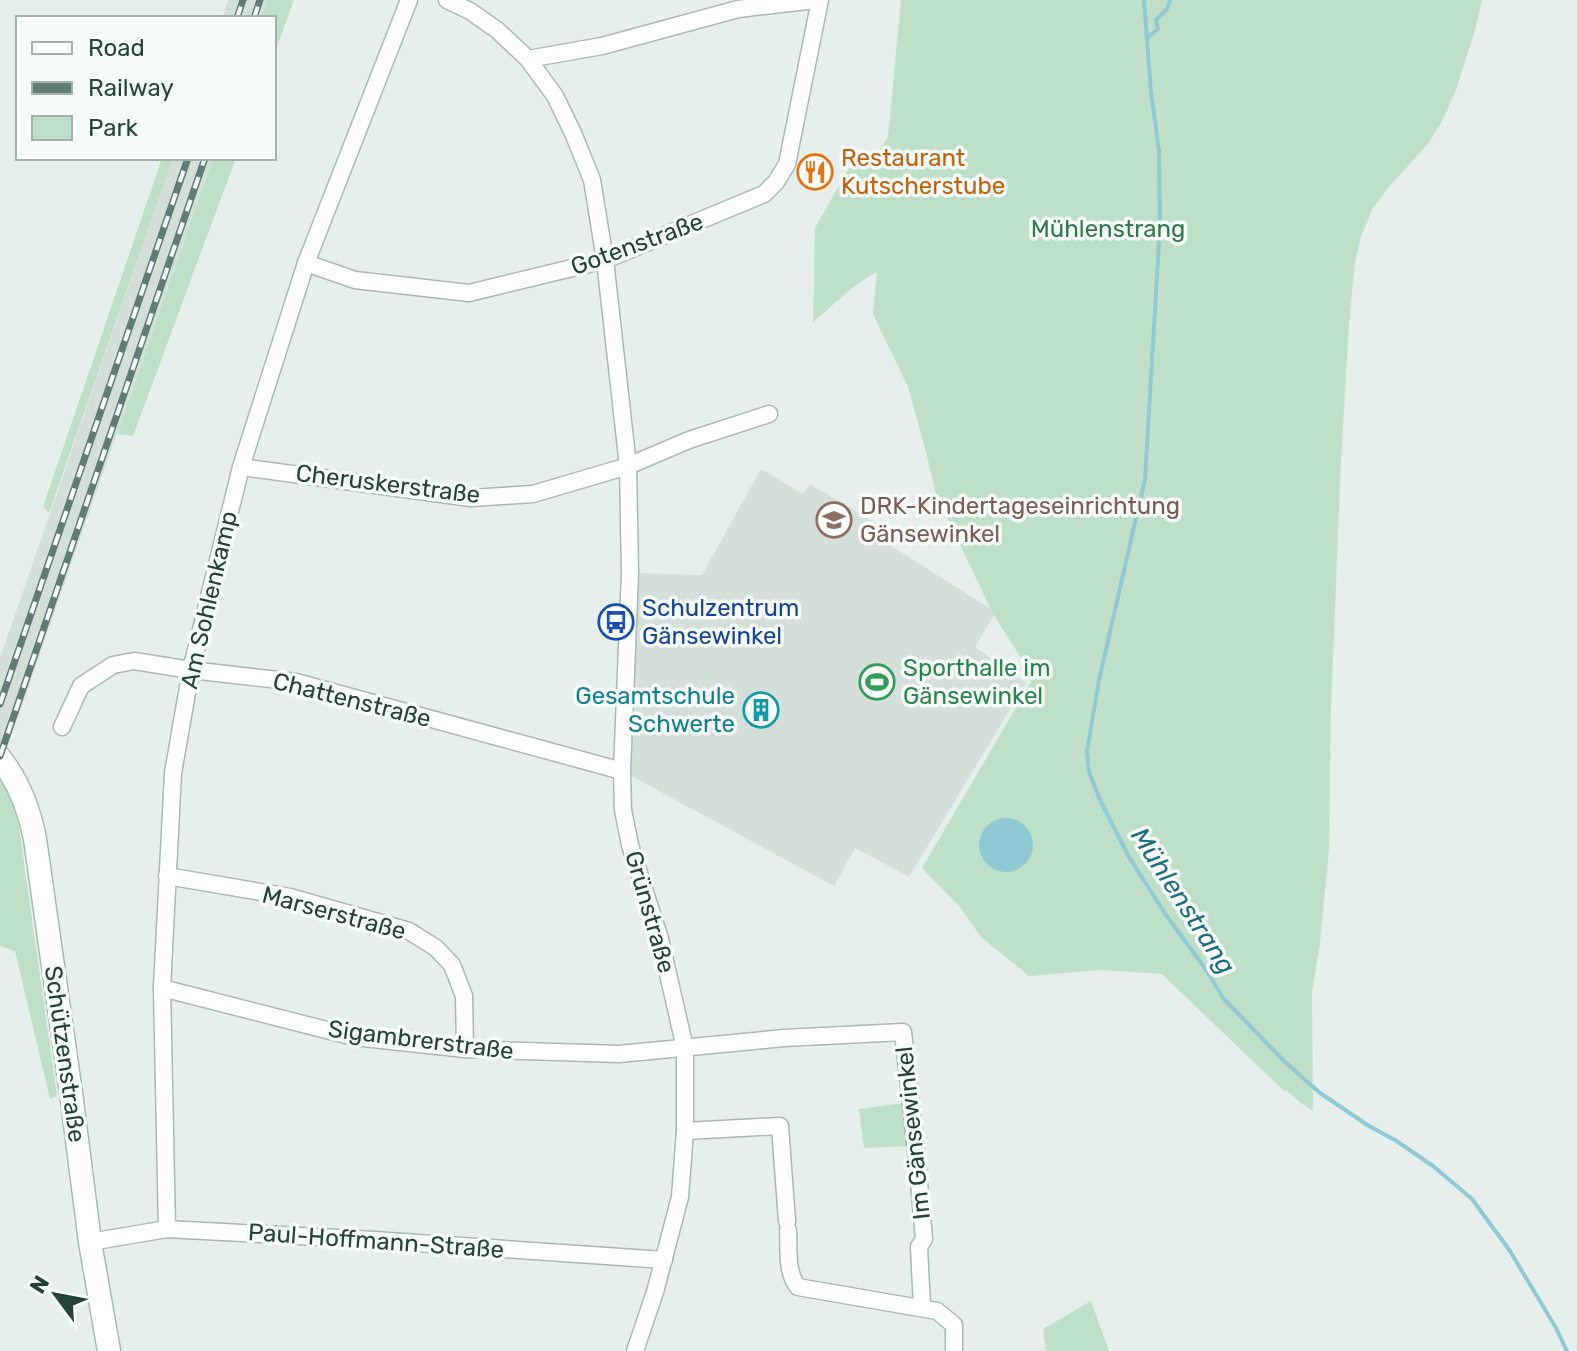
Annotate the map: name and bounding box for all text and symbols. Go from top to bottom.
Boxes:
legend [16,16,276,160]
text: Road [88,34,145,62]
text: Railway [88,74,174,102]
text: Park [88,114,139,142]
place label: Restaurant Kutscherstube [841,144,1005,200]
restaurant icon: Restaurant Kutscherstube [796,153,834,191]
street label: Gotenstraße [567,207,707,281]
park label: Mühlenstrang [1031,215,1185,243]
street label: Cheruskerstraße [294,459,482,509]
place label: DRK-Kindertageseinrichtung Gänsewinkel [860,492,1180,548]
school or university icon: DRK-Kindertageseinrichtung Gänsewinkel [815,501,853,539]
street label: Am Sohlenkamp [175,508,243,692]
place label: Schulzentrum Gänsewinkel [642,594,799,650]
bus stop icon: Schulzentrum Gänsewinkel [597,603,635,641]
place label: Sporthalle im Gänsewinkel [903,654,1051,710]
sports icon: Sporthalle im Gänsewinkel [858,663,896,701]
street label: Chattenstraße [270,667,434,733]
place label: Gesamtschule Schwerte [575,682,735,738]
building icon: Gesamtschule Schwerte [742,691,780,729]
water label: Mühlenstrang [1124,822,1242,980]
street label: Grünstraße [619,848,681,976]
street label: Marserstraße [259,880,409,946]
street label: Schützenstraße [39,964,91,1144]
street label: Sigambrerstraße [327,1015,515,1065]
street label: Im Gänsewinkel [890,1045,936,1221]
street label: Paul-Hoffmann-Straße [247,1218,505,1264]
north arrow [16,1255,96,1335]
text: N [24,1271,55,1299]

